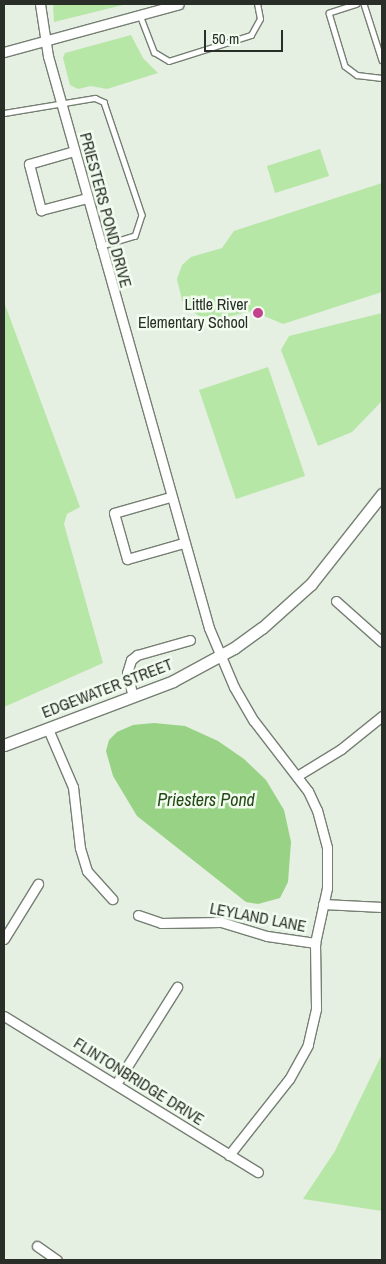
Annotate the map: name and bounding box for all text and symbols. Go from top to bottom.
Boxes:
scale bar [206,20,285,52]
text: 50 m [212,28,239,49]
street label: PRIESTERS POND DRIVE [76,130,136,290]
place label: Little River Elementary School [138,294,248,332]
marker: Little River Elementary School [252,307,264,319]
street label: EDGEWATER STREET [39,654,175,722]
water label: Priesters Pond [157,789,255,811]
street label: LEYLAND LANE [208,898,308,936]
street label: FLINTONBRIDGE DRIVE [70,1033,208,1129]

